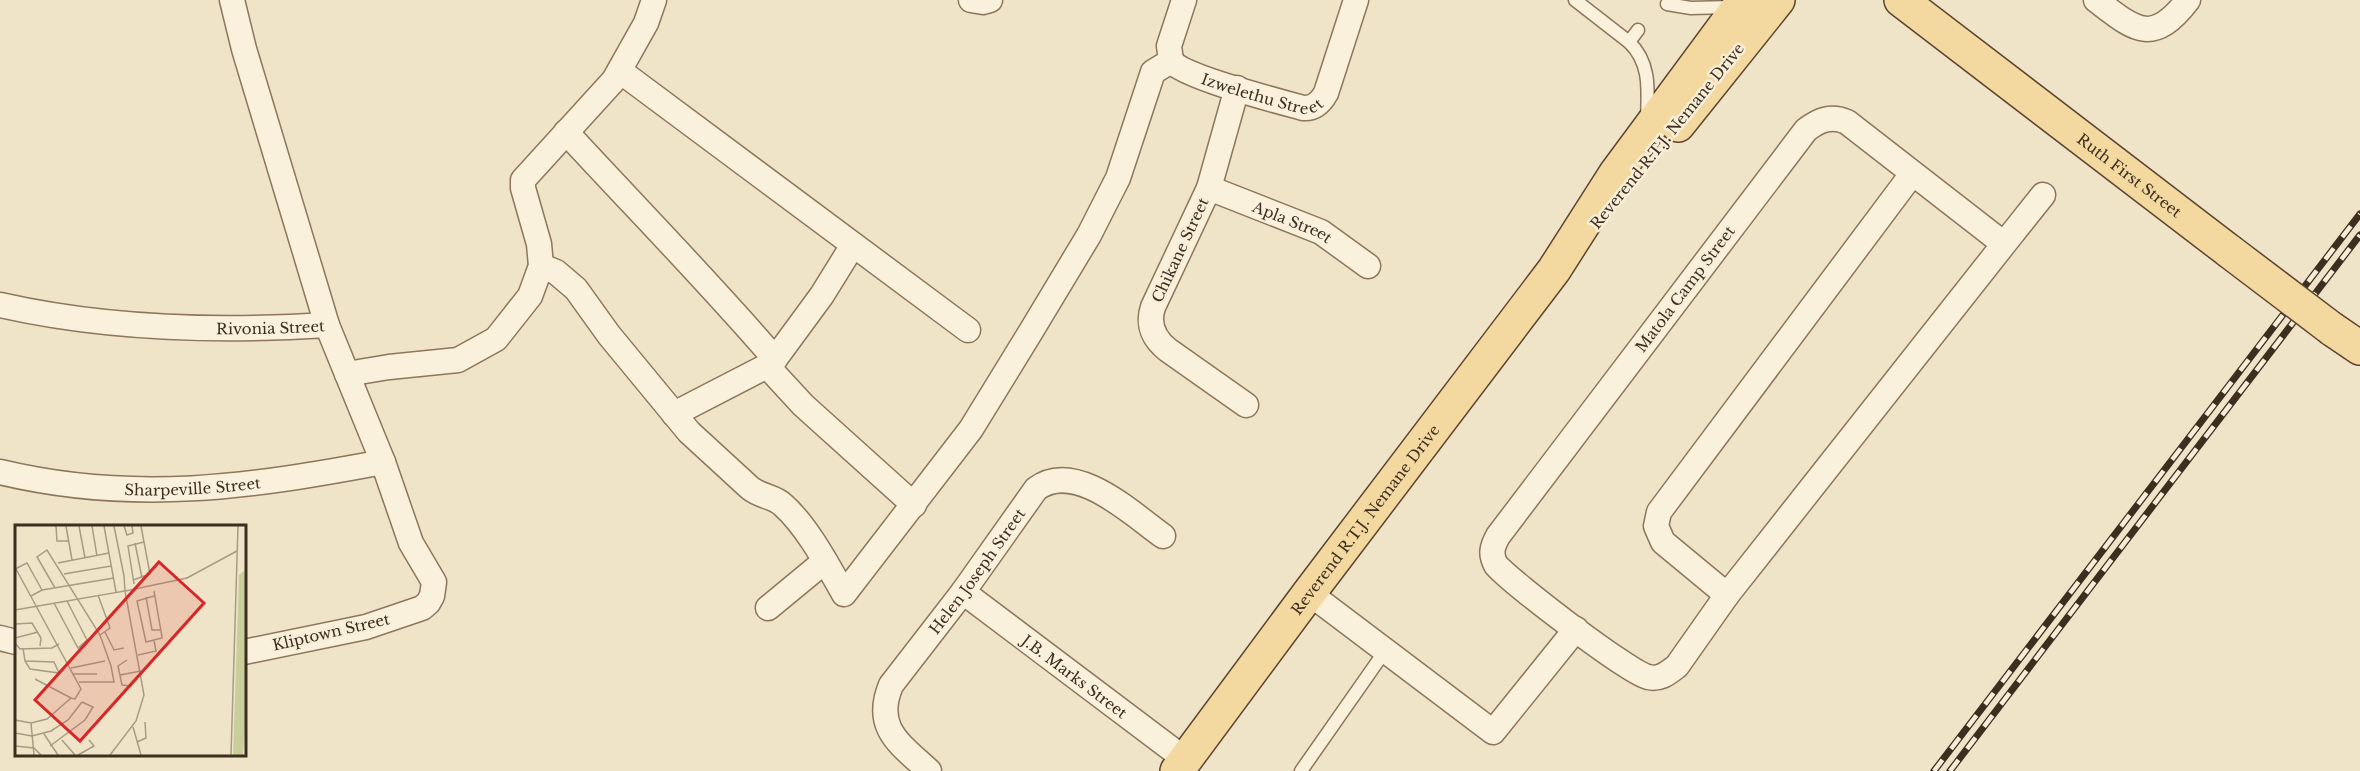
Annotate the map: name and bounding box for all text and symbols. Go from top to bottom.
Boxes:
street label: Reverend R.T.J. Nemane Drive [1586,39,1748,233]
street label: Izwelethu Street [1199,69,1327,118]
street label: Ruth First Street [2074,129,2186,221]
street label: Chikane Street [1147,194,1213,305]
street label: Apla Street [1249,196,1336,247]
street label: Matola Camp Street [1631,222,1739,356]
street label: Rivonia Street [216,316,326,338]
street label: Reverend R.T.J. Nemane Drive [1287,420,1443,618]
street label: Sharpeville Street [124,473,262,499]
street label: Helen Joseph Street [925,504,1029,638]
inset map [15,525,246,756]
street label: Kliptown Street [271,609,392,655]
street label: J.B. Marks Street [1017,629,1131,722]

